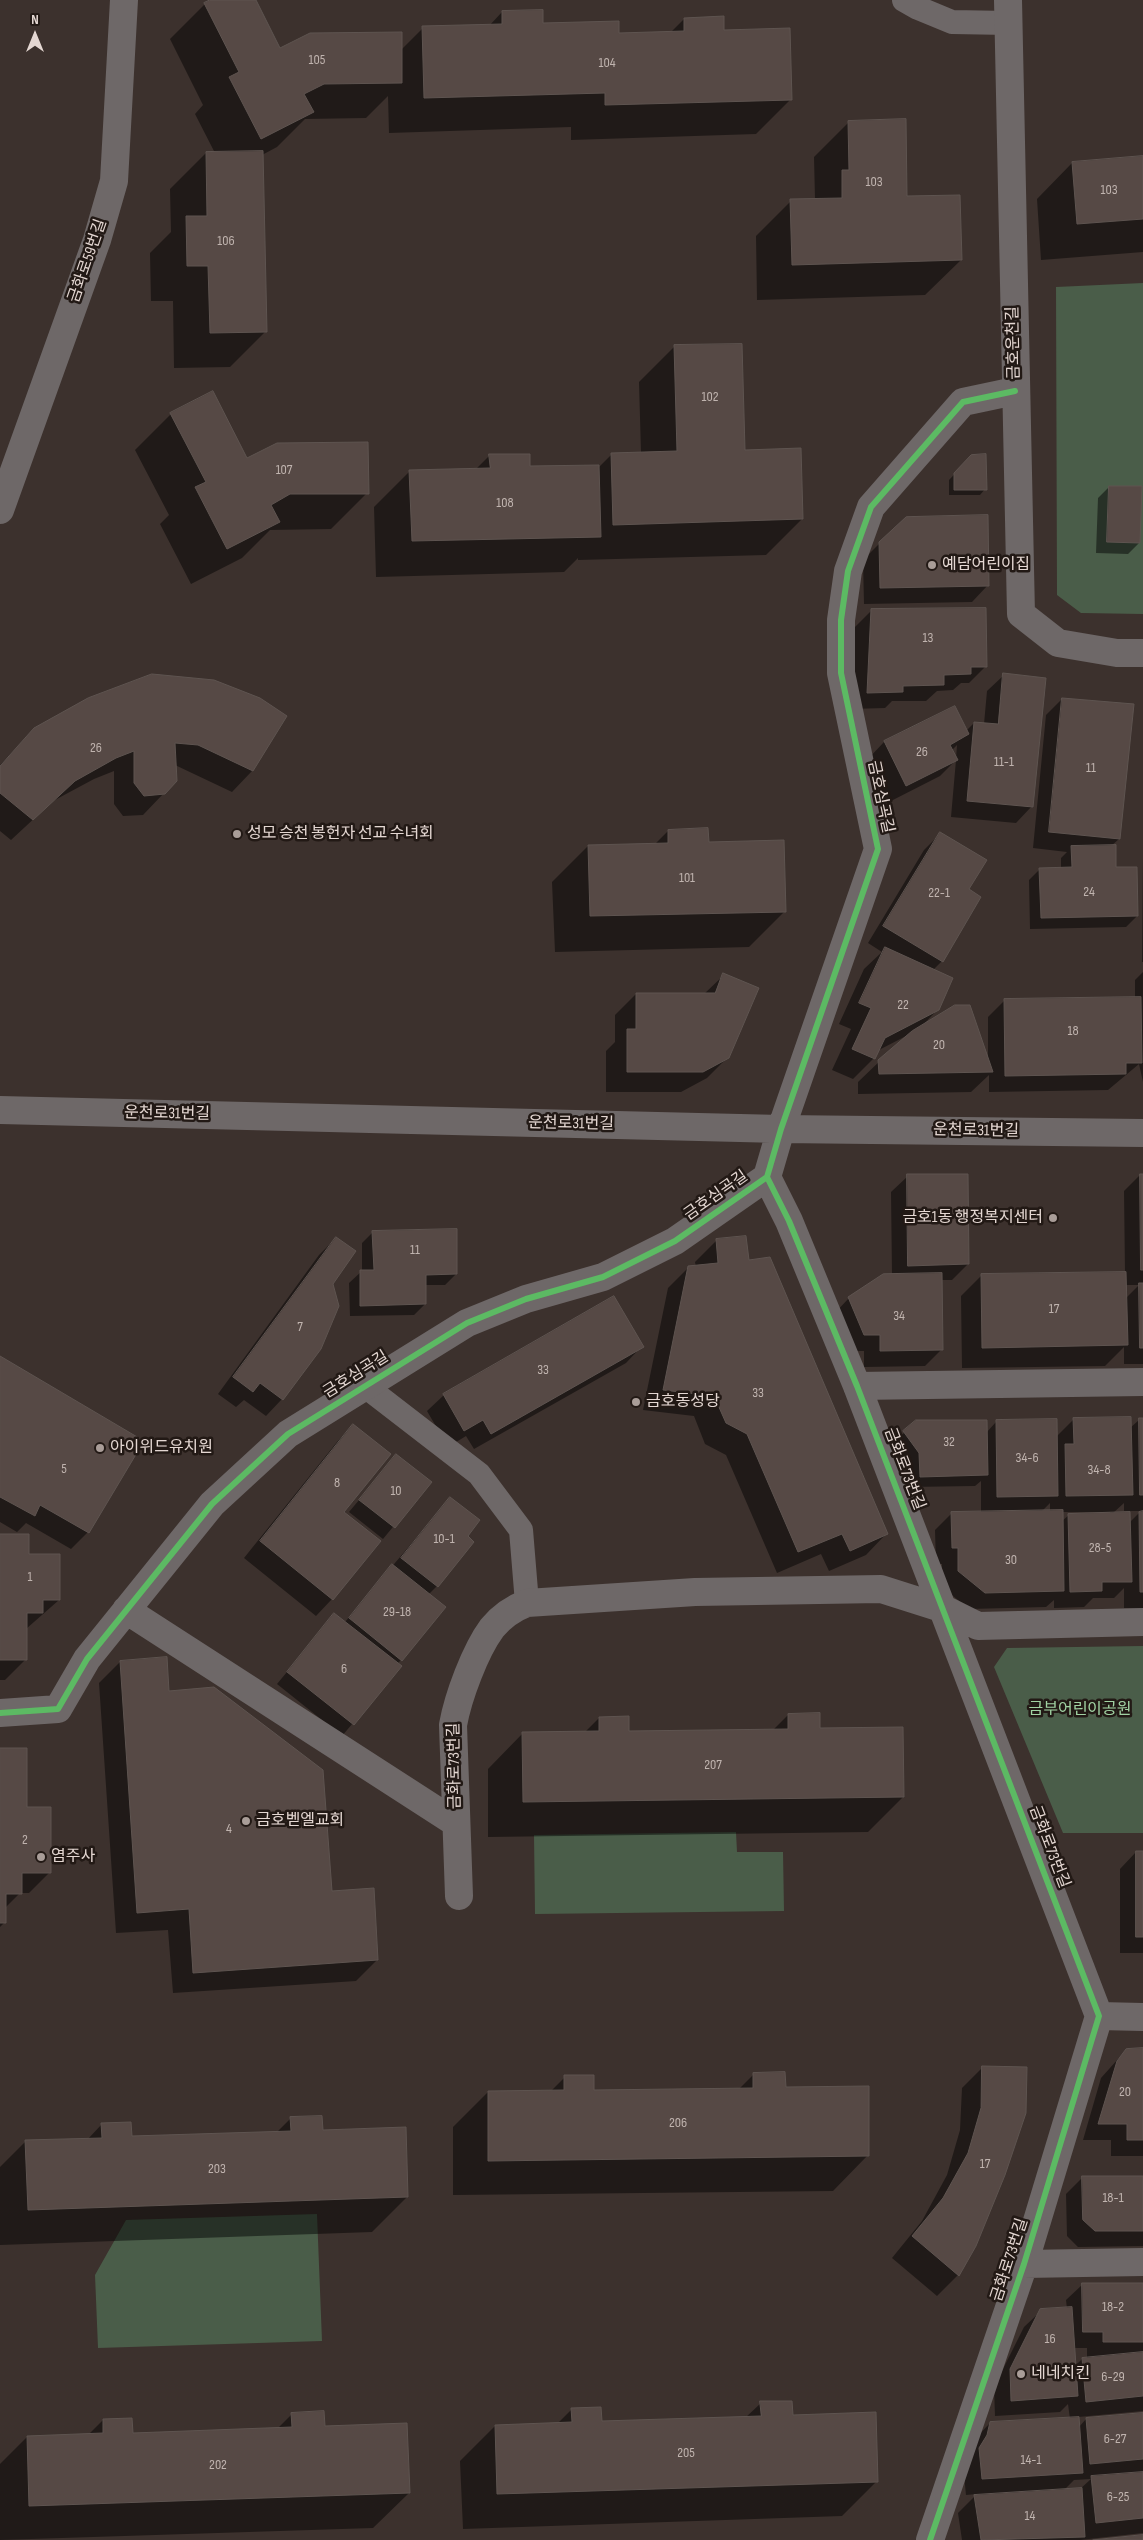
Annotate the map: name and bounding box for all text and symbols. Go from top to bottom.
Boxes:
north arrow [10,10,60,60]
text: N [31,11,39,28]
house number: 105 [309,52,325,68]
house number: 104 [599,55,615,71]
house number: 103 [865,174,883,190]
house number: 103 [1100,182,1118,198]
street label: 금화로59번길 [65,217,111,305]
house number: 106 [217,233,235,249]
street label: 금호운천길 [1004,306,1024,380]
house number: 102 [702,389,718,405]
house number: 107 [276,462,292,478]
house number: 108 [496,495,514,511]
place label: 예담어린이집 [942,555,1030,575]
marker: 예담어린이집 [926,559,938,571]
house number: 13 [923,630,933,646]
house number: 26 [90,740,102,756]
house number: 26 [916,744,928,760]
house number: 11-1 [994,754,1014,770]
street label: 금호심곡길 [863,759,897,835]
house number: 11 [1086,760,1096,776]
place label: 성모 승천 봉헌자 선교 수녀회 [247,824,434,844]
marker: 성모 승천 봉헌자 선교 수녀회 [231,828,243,840]
house number: 101 [679,870,695,886]
house number: 24 [1083,884,1095,900]
house number: 22-1 [928,885,950,901]
house number: 22 [897,997,909,1013]
house number: 18 [1067,1023,1079,1039]
house number: 20 [933,1037,945,1053]
street label: 운천로31번길 [124,1104,210,1124]
street label: 운천로31번길 [528,1114,614,1134]
street label: 운천로31번길 [933,1121,1019,1141]
street label: 금호심곡길 [680,1167,752,1225]
place label: 금호1동 행정복지센터 [902,1208,1043,1228]
marker: 금호1동 행정복지센터 [1047,1212,1059,1224]
house number: 11 [410,1242,420,1258]
house number: 17 [1049,1301,1059,1317]
house number: 34 [893,1308,905,1324]
house number: 7 [297,1319,303,1335]
street label: 금호심곡길 [320,1347,392,1403]
house number: 33 [537,1362,549,1378]
house number: 33 [752,1385,764,1401]
place label: 금호동성당 [646,1392,720,1412]
marker: 금호동성당 [630,1396,642,1408]
street label: 금화로73번길 [879,1425,929,1513]
house number: 32 [943,1434,955,1450]
place label: 아이위드유치원 [110,1438,213,1458]
marker: 아이위드유치원 [94,1442,106,1454]
house number: 34-6 [1015,1450,1039,1466]
house number: 5 [61,1461,67,1477]
house number: 34-8 [1087,1462,1111,1478]
house number: 8 [334,1475,340,1491]
house number: 10 [390,1483,402,1499]
house number: 10-1 [433,1531,455,1547]
house number: 28-5 [1089,1540,1111,1556]
house number: 30 [1005,1552,1017,1568]
house number: 1 [28,1569,32,1585]
house number: 29-18 [383,1604,411,1620]
house number: 6 [341,1661,347,1677]
park label: 금부어린이공원 [1028,1700,1132,1720]
street label: 금화로73번길 [445,1722,465,1810]
house number: 207 [704,1757,722,1773]
street label: 금화로73번길 [1024,1803,1074,1891]
place label: 금호벧엘교회 [256,1811,344,1831]
marker: 금호벧엘교회 [240,1815,252,1827]
house number: 4 [226,1821,232,1837]
house number: 2 [22,1832,28,1848]
place label: 염주사 [51,1847,95,1867]
marker: 염주사 [35,1851,47,1863]
house number: 20 [1119,2084,1131,2100]
house number: 206 [669,2115,687,2131]
house number: 17 [980,2156,990,2172]
house number: 203 [208,2161,226,2177]
house number: 18-1 [1102,2190,1124,2206]
street label: 금화로73번길 [987,2216,1033,2304]
house number: 18-2 [1102,2299,1124,2315]
house number: 16 [1044,2331,1056,2347]
place label: 네네치킨 [1031,2364,1090,2384]
marker: 네네치킨 [1015,2368,1027,2380]
house number: 6-29 [1101,2369,1125,2385]
house number: 6-27 [1104,2431,1126,2447]
house number: 205 [677,2445,695,2461]
house number: 14-1 [1021,2452,1041,2468]
house number: 202 [209,2457,227,2473]
house number: 6-25 [1107,2489,1129,2505]
house number: 14 [1025,2508,1035,2524]

